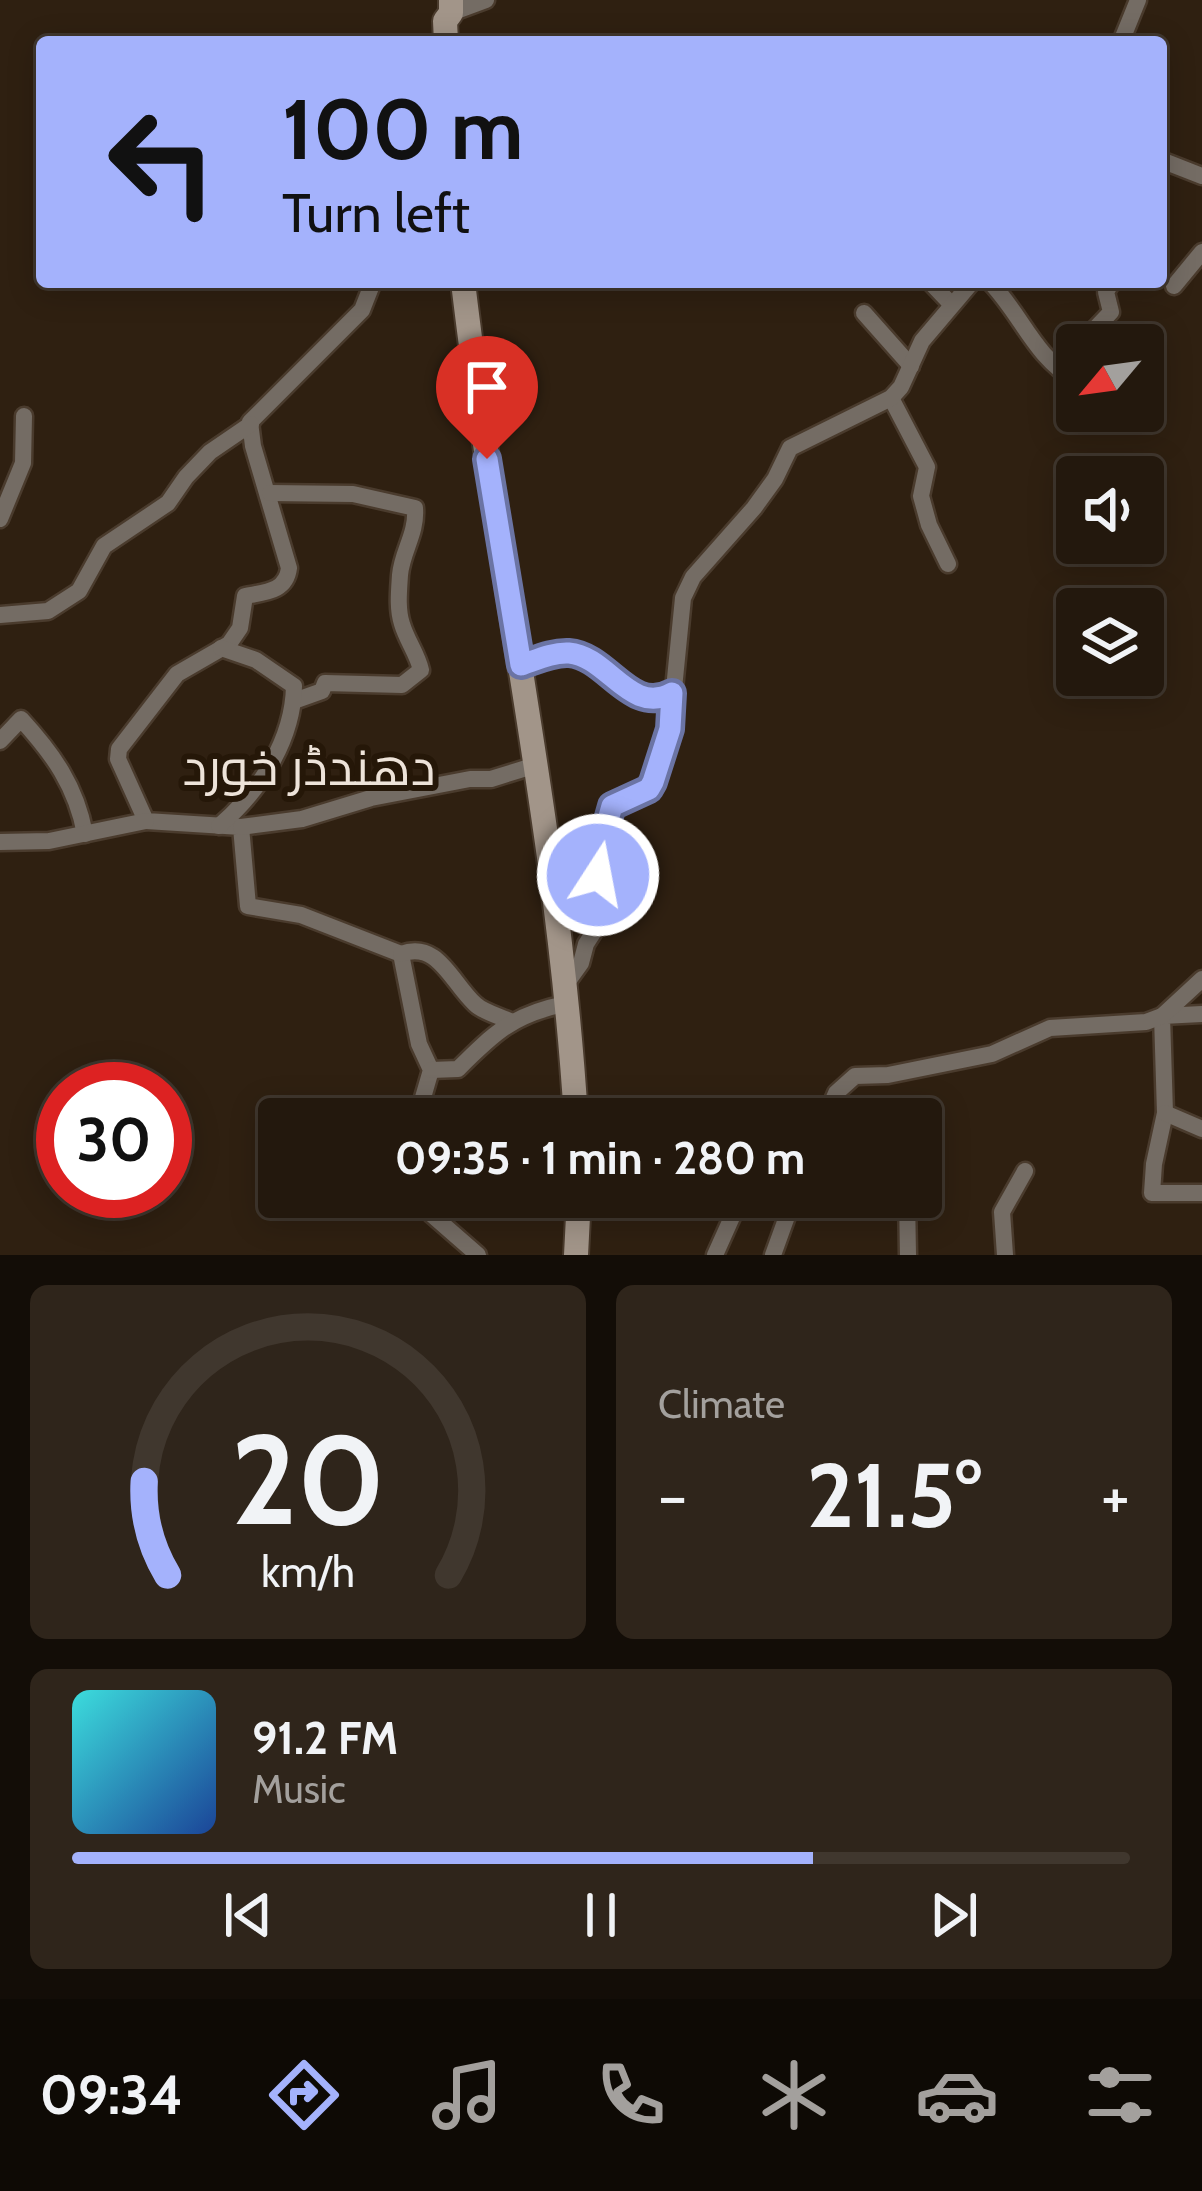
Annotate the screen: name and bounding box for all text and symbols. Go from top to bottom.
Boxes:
text: 100 m [282,78,524,180]
icon: left [84,84,240,240]
text: Turn left [282,180,470,246]
north arrow [1056,324,1164,432]
map controls [1056,324,1164,696]
pin [436,336,538,459]
icon: arrive [454,354,520,420]
button: sound [1056,456,1164,564]
button: layers [1056,588,1164,696]
district label: دھندڈر خورد [183,736,435,798]
position arrow [535,812,661,938]
speed limit sign: 30 [36,1062,192,1218]
text: 09:35 · 1 min · 280 m [395,1131,805,1185]
text: Climate [658,1380,785,1428]
text: 20 [231,1404,385,1555]
text: 21.5° [806,1440,982,1550]
text: − [658,1455,687,1536]
text: + [1101,1455,1130,1536]
text: km/h [261,1546,355,1598]
text: 91.2 FM [252,1711,398,1765]
text: Music [252,1765,346,1813]
icon: previous [215,1882,281,1948]
icon: pause [568,1882,634,1948]
icon: next [921,1882,987,1948]
icon: directions [262,2053,346,2137]
icon: music [425,2053,509,2137]
icon: phone [589,2053,673,2137]
icon: climate [752,2053,836,2137]
icon: car [915,2053,999,2137]
icon: filters [1078,2053,1162,2137]
text: 09:34 [40,2062,183,2128]

